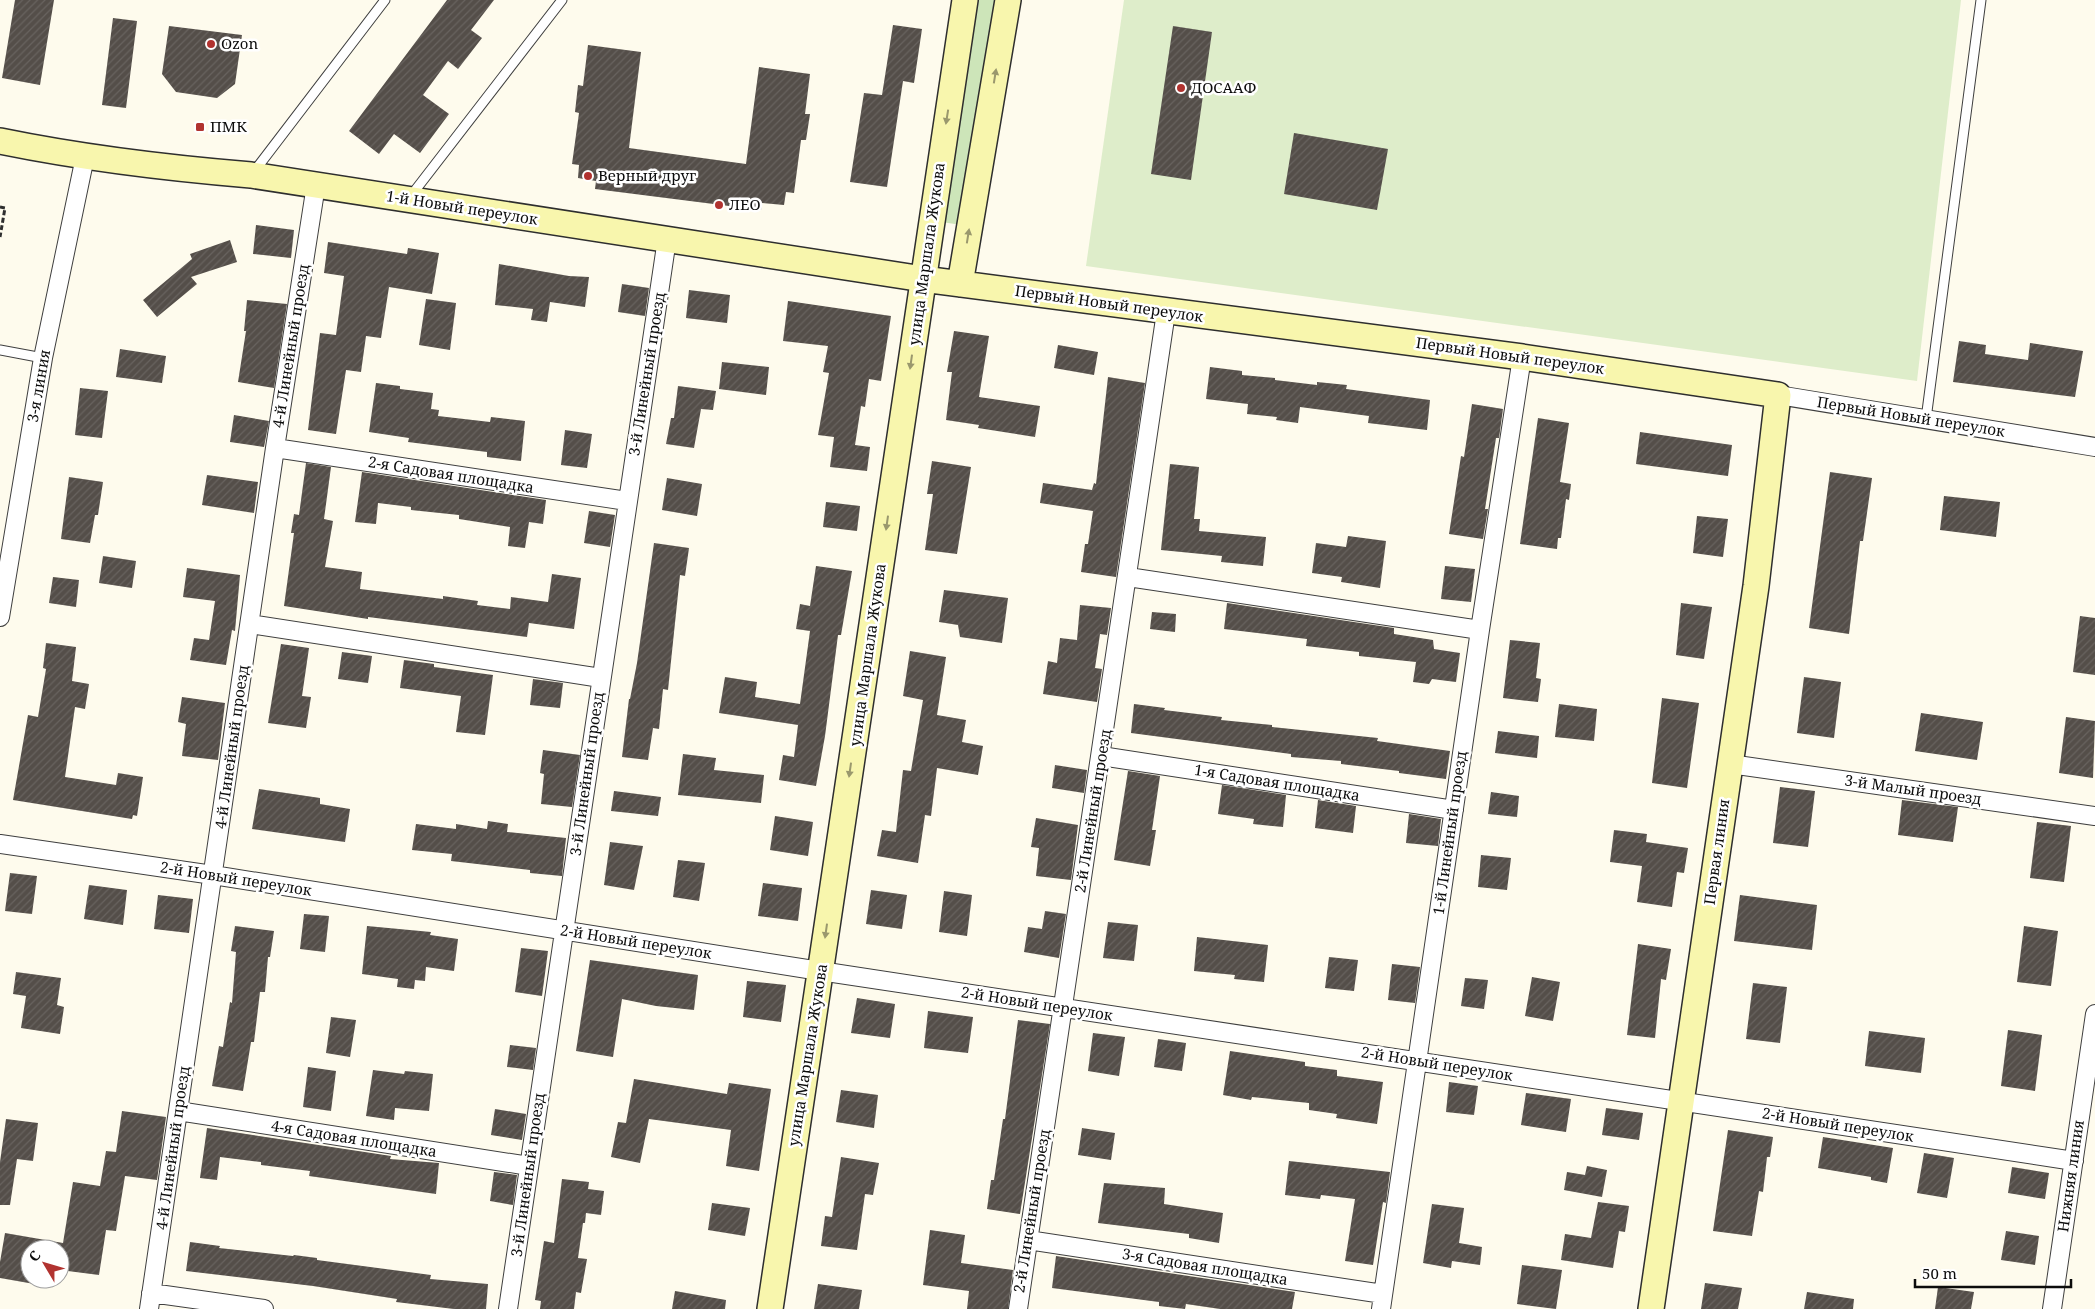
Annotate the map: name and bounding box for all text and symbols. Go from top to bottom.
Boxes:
place label: Ozon [221,33,258,53]
marker: Ozon [205,38,217,50]
one-way arrow [991,68,999,84]
place label: ДОСААФ [1191,77,1257,97]
marker: ДОСААФ [1175,82,1187,94]
one-way arrow [943,110,951,126]
place label: ПМК [210,116,247,136]
marker: ПМК [194,121,206,133]
street label: улица Маршала Жукова [903,161,949,347]
place label: Верный друг [598,165,696,185]
marker: Верный друг [582,170,594,182]
street label: 1-й Новый переулок [385,185,539,229]
place label: ЛЕО [729,194,761,214]
marker: ЛЕО [713,199,725,211]
one-way arrow [965,228,973,244]
street label: 4-й Линейный проезд [267,263,313,429]
street label: Первый Новый переулок [1014,280,1205,326]
street label: 3-й Линейный проезд [623,291,669,457]
street label: Первый Новый переулок [1415,332,1606,378]
street label: 3-я линия [22,348,54,424]
one-way arrow [907,354,915,370]
street label: Первый Новый переулок [1816,391,2007,441]
street label: 2-я Cадовая площадка [367,451,535,497]
one-way arrow [883,515,891,531]
street label: улица Маршала Жукова [844,562,890,748]
street label: 4-й Линейный проезд [210,664,252,830]
street label: 3-й Линейный проезд [565,691,607,857]
street label: 2-й Линейный проезд [1069,728,1115,894]
street label: 1-й Линейный проезд [1428,750,1470,916]
street label: 1-я Садовая площадка [1193,759,1361,805]
one-way arrow [846,762,854,778]
street label: 3-й Малый проезд [1843,770,1983,809]
street label: Первая линия [1699,798,1733,906]
street label: 2-й Новый переулок [159,856,313,900]
street label: 2-й Новый переулок [559,919,713,963]
one-way arrow [822,923,830,939]
street label: улица Маршала Жукова [783,962,831,1148]
street label: 2-й Новый переулок [960,981,1114,1025]
street label: 2-й Новый переулок [1360,1041,1514,1085]
street label: 4-й Линейный проезд [151,1065,193,1231]
street label: 3-й Линейный проезд [506,1092,548,1258]
street label: 2-й Новый переулок [1761,1102,1915,1146]
street label: 4-я Садовая площадка [270,1115,438,1161]
street label: Нижняя линия [2052,1118,2088,1233]
street label: 2-й Линейный проезд [1008,1128,1054,1294]
north arrow [20,1239,70,1289]
street label: 3-я Садовая площадка [1121,1243,1289,1289]
text: С [24,1246,45,1265]
scale bar [1915,1256,2071,1288]
text: 50 m [1922,1263,1957,1283]

